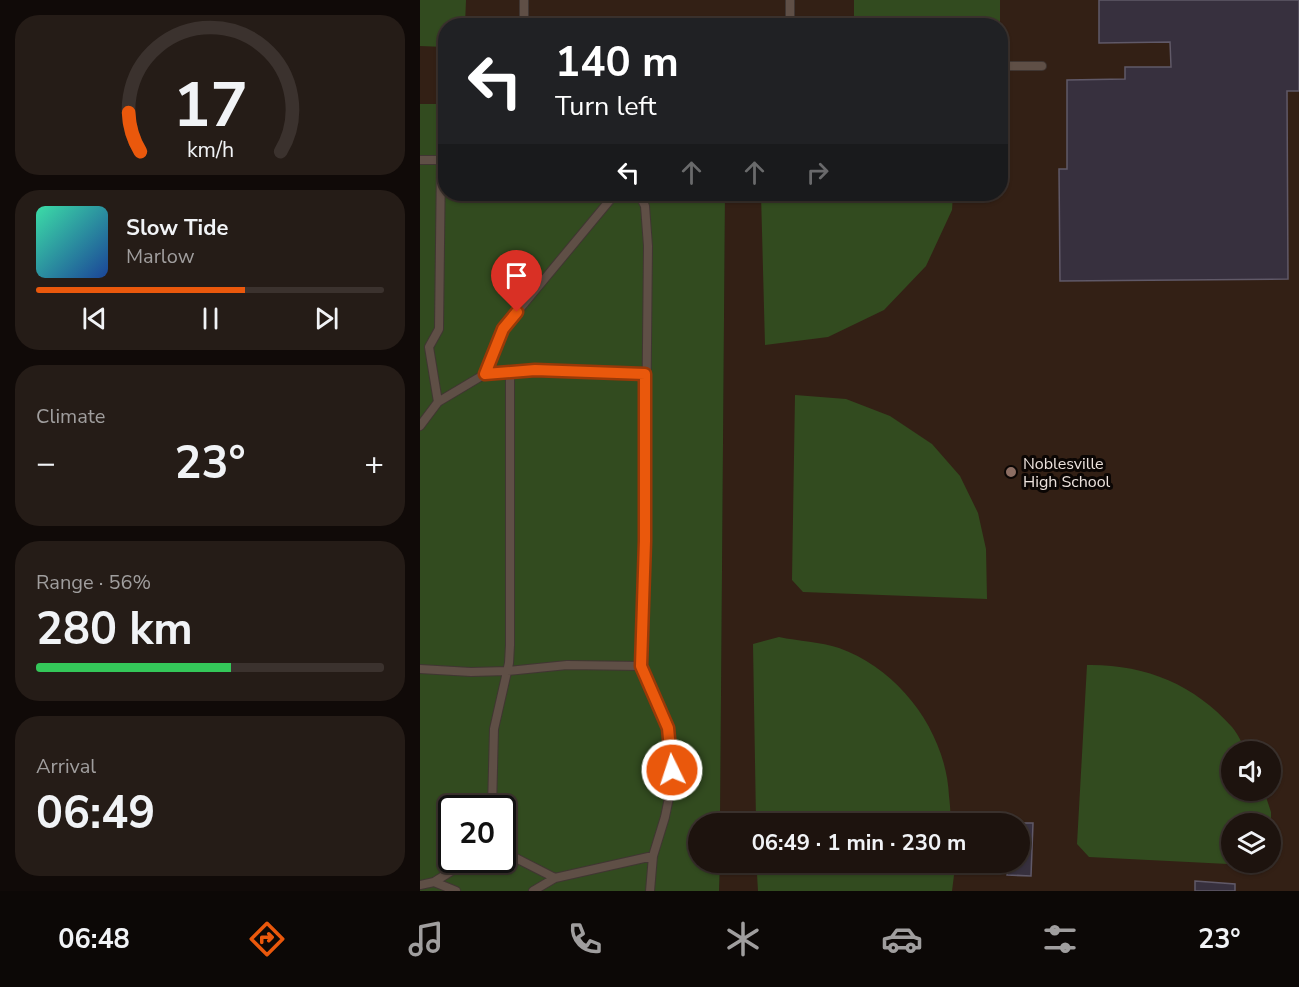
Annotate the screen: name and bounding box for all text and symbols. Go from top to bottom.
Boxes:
text: 140 m [555,34,679,91]
icon: left [456,42,534,120]
text: 17 [173,63,247,148]
text: Turn left [555,88,656,125]
text: km/h [186,135,234,165]
icon: left [612,156,645,189]
icon: ahead [675,156,708,189]
icon: ahead [738,156,771,189]
icon: right [801,156,834,189]
text: Slow Tide [126,213,228,243]
text: Marlow [126,243,194,270]
pin [491,250,542,312]
icon: arrive [500,259,533,292]
icon: previous [78,302,111,335]
icon: pause [194,302,227,335]
icon: next [310,302,343,335]
text: Climate [36,403,105,430]
text: 23° [174,433,246,494]
text: − [36,441,56,486]
text: + [364,441,384,486]
place label: Noblesville High School [1023,453,1111,493]
marker: Noblesville High School [1004,465,1018,479]
text: Range · 56% [36,569,151,596]
text: 280 km [36,599,193,660]
position arrow [640,738,704,802]
map controls [1221,741,1281,873]
button: sound [1221,741,1281,801]
text: Arrival [36,753,96,780]
text: 06:49 [36,783,155,844]
speed limit sign: 20 [438,795,516,873]
button: layers [1221,813,1281,873]
text: 06:49 · 1 min · 230 m [752,828,966,858]
icon: directions [246,918,288,960]
icon: music [405,918,447,960]
icon: phone [564,918,606,960]
icon: climate [722,918,764,960]
icon: car [881,918,923,960]
icon: filters [1039,918,1081,960]
text: 06:48 [58,921,130,958]
text: 23° [1198,921,1241,958]

